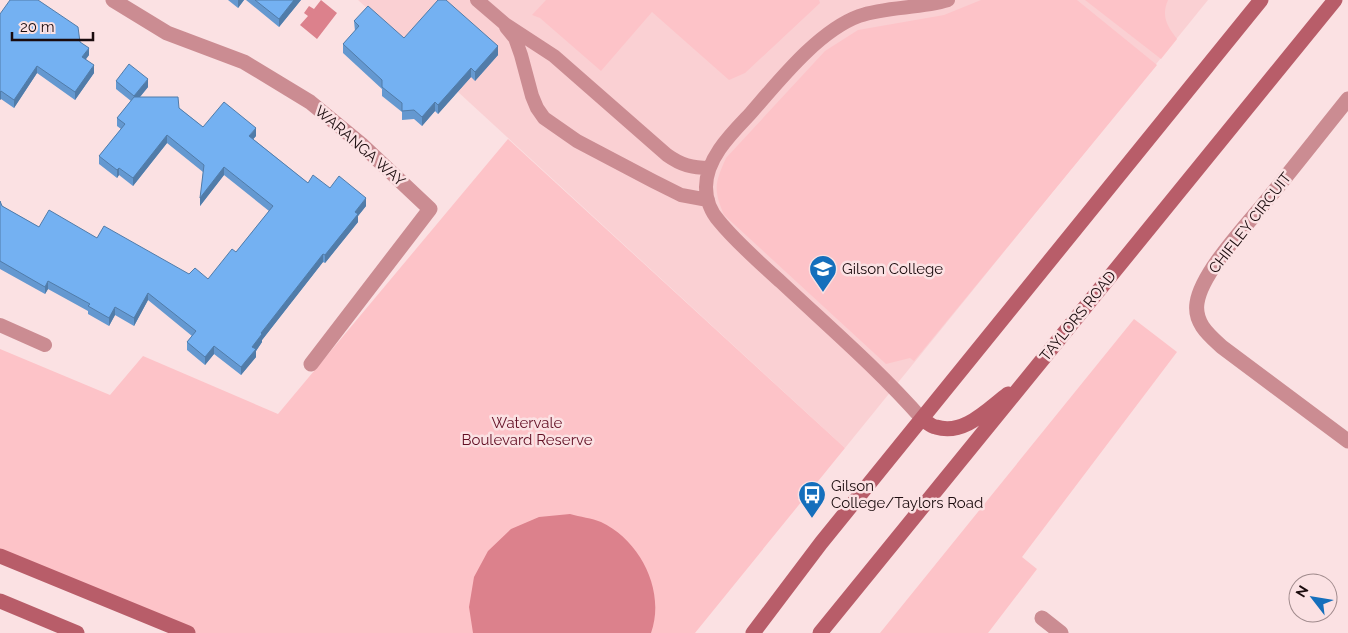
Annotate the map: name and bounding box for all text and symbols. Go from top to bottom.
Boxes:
scale bar [12,10,94,42]
text: 20 m [20,18,55,36]
street label: WARANGA WAY [311,102,409,190]
street label: CHIFLEY CIRCUIT [1205,169,1295,277]
school or university icon: Gilson College [808,254,838,293]
place label: Gilson College [842,260,943,278]
street label: TAYLORS ROAD [1036,267,1120,365]
park label: Watervale Boulevard Reserve [462,414,593,449]
place label: Gilson College/Taylors Road [831,477,983,512]
bus stop icon: Gilson College/Taylors Road [797,480,827,519]
north arrow [1288,573,1338,623]
text: N [1292,583,1311,600]

